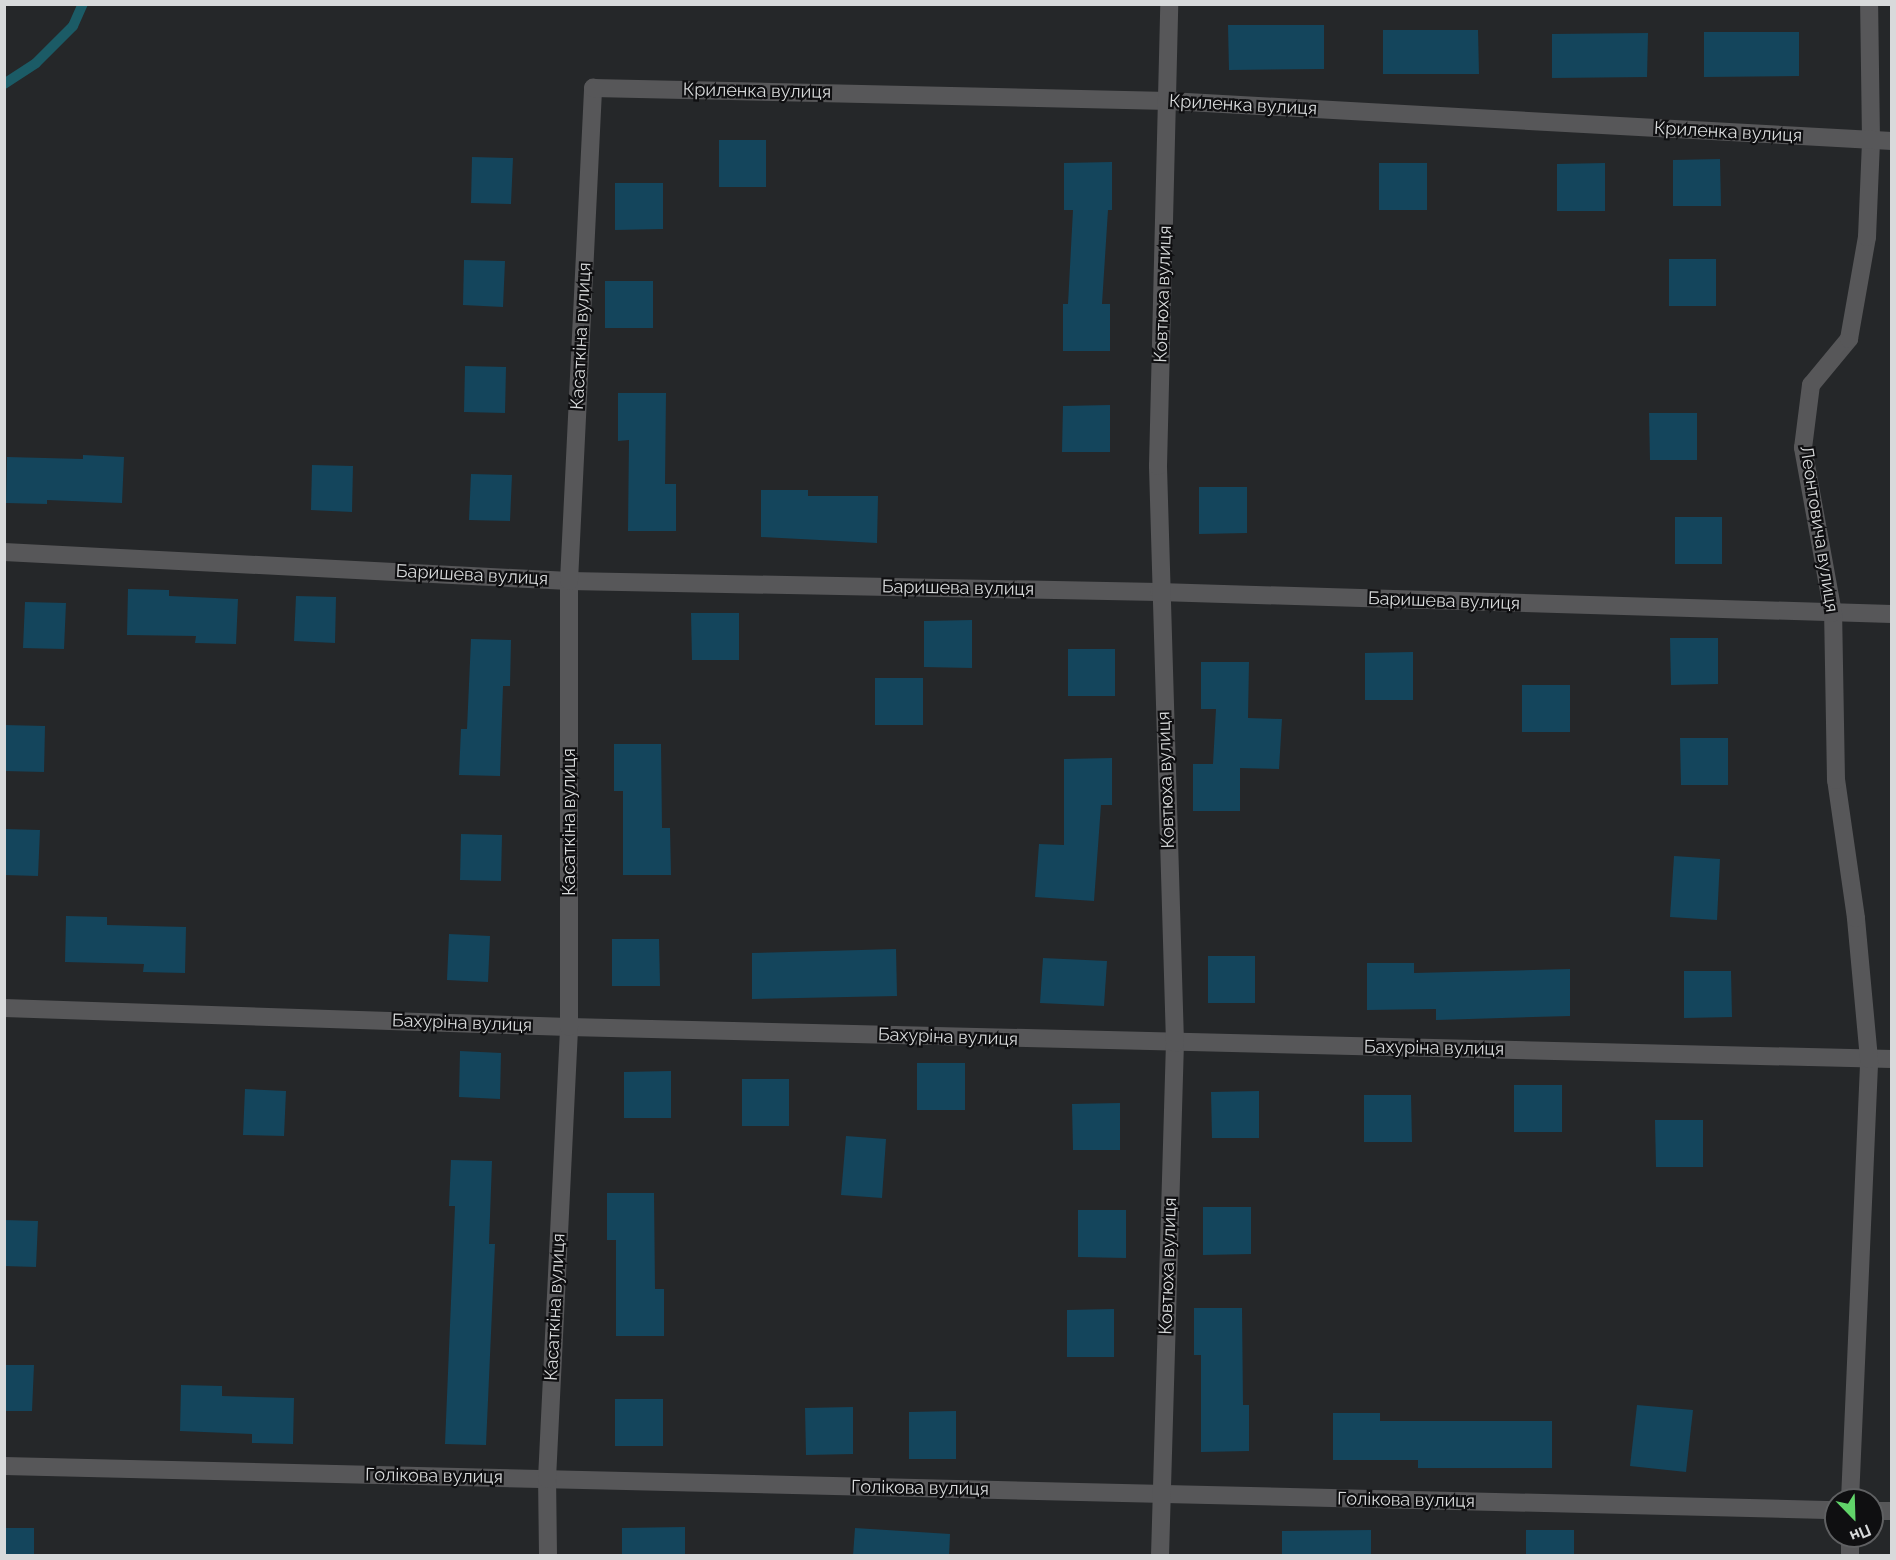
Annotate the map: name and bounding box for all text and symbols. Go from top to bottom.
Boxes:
street label: Криленка вулиця [683,79,831,103]
street label: Криленка вулиця [1168,90,1318,120]
street label: Криленка вулиця [1653,117,1803,147]
street label: Ковтюха вулиця [1150,225,1176,363]
street label: Касаткіна вулиця [566,262,596,410]
street label: Леонтовича вулиця [1795,444,1843,614]
street label: Баришева вулиця [395,560,549,590]
street label: Баришева вулиця [882,576,1034,600]
street label: Баришева вулиця [1367,588,1521,614]
street label: Ковтюха вулиця [1153,711,1179,849]
street label: Касаткіна вулиця [558,748,580,896]
street label: Бахуріна вулиця [391,1010,533,1036]
street label: Бахуріна вулиця [877,1024,1019,1050]
street label: Бахуріна вулиця [1364,1036,1504,1060]
street label: Ковтюха вулиця [1155,1197,1181,1335]
street label: Касаткіна вулиця [540,1233,570,1381]
street label: Голікова вулиця [365,1464,503,1488]
street label: Голікова вулиця [851,1476,989,1500]
street label: Голікова вулиця [1337,1488,1475,1512]
north arrow [1824,1488,1884,1548]
text: Пн [1847,1520,1874,1546]

